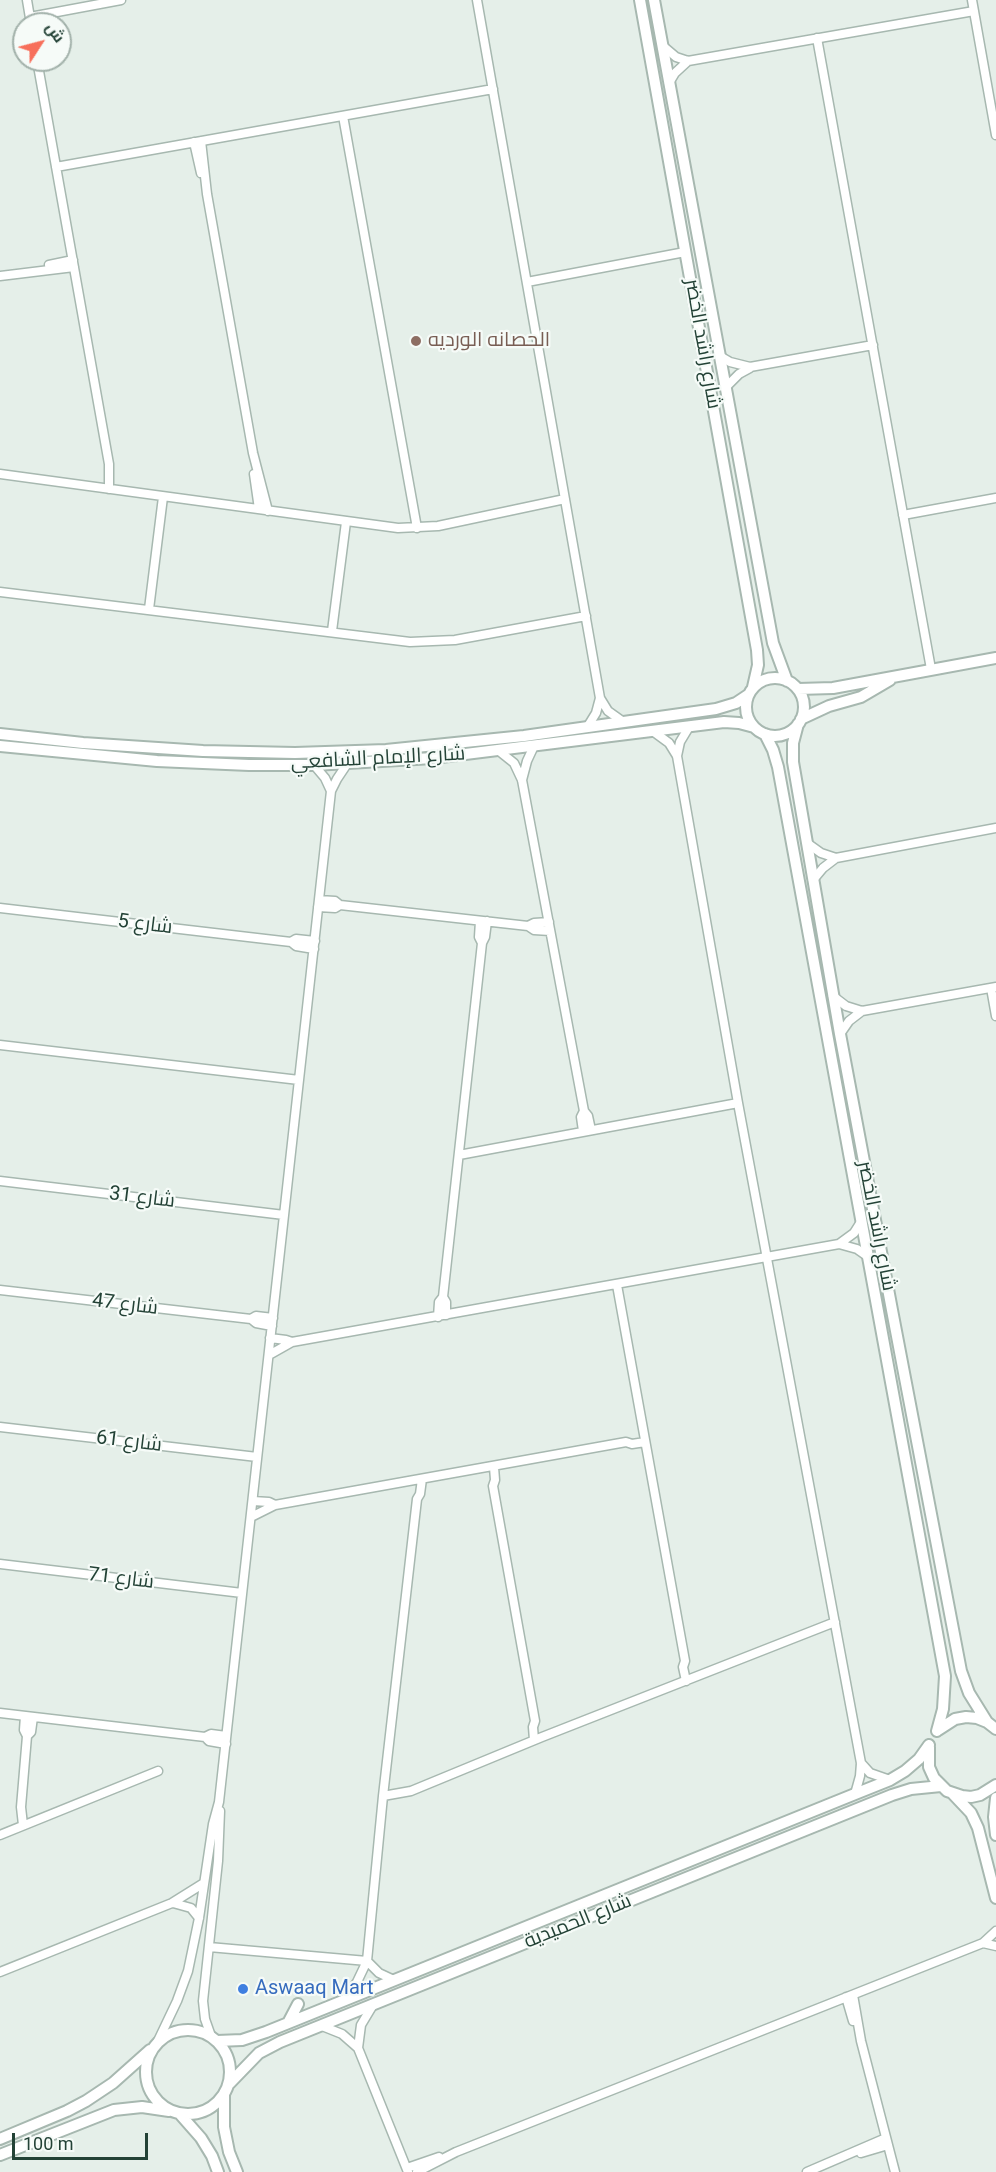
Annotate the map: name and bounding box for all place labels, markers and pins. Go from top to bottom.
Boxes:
place label: الحصانه الورديه [428,329,550,353]
marker: الحصانه الورديه [409,334,423,348]
place label: Aswaaq Mart [255,1977,374,2001]
marker: Aswaaq Mart [236,1982,250,1996]

